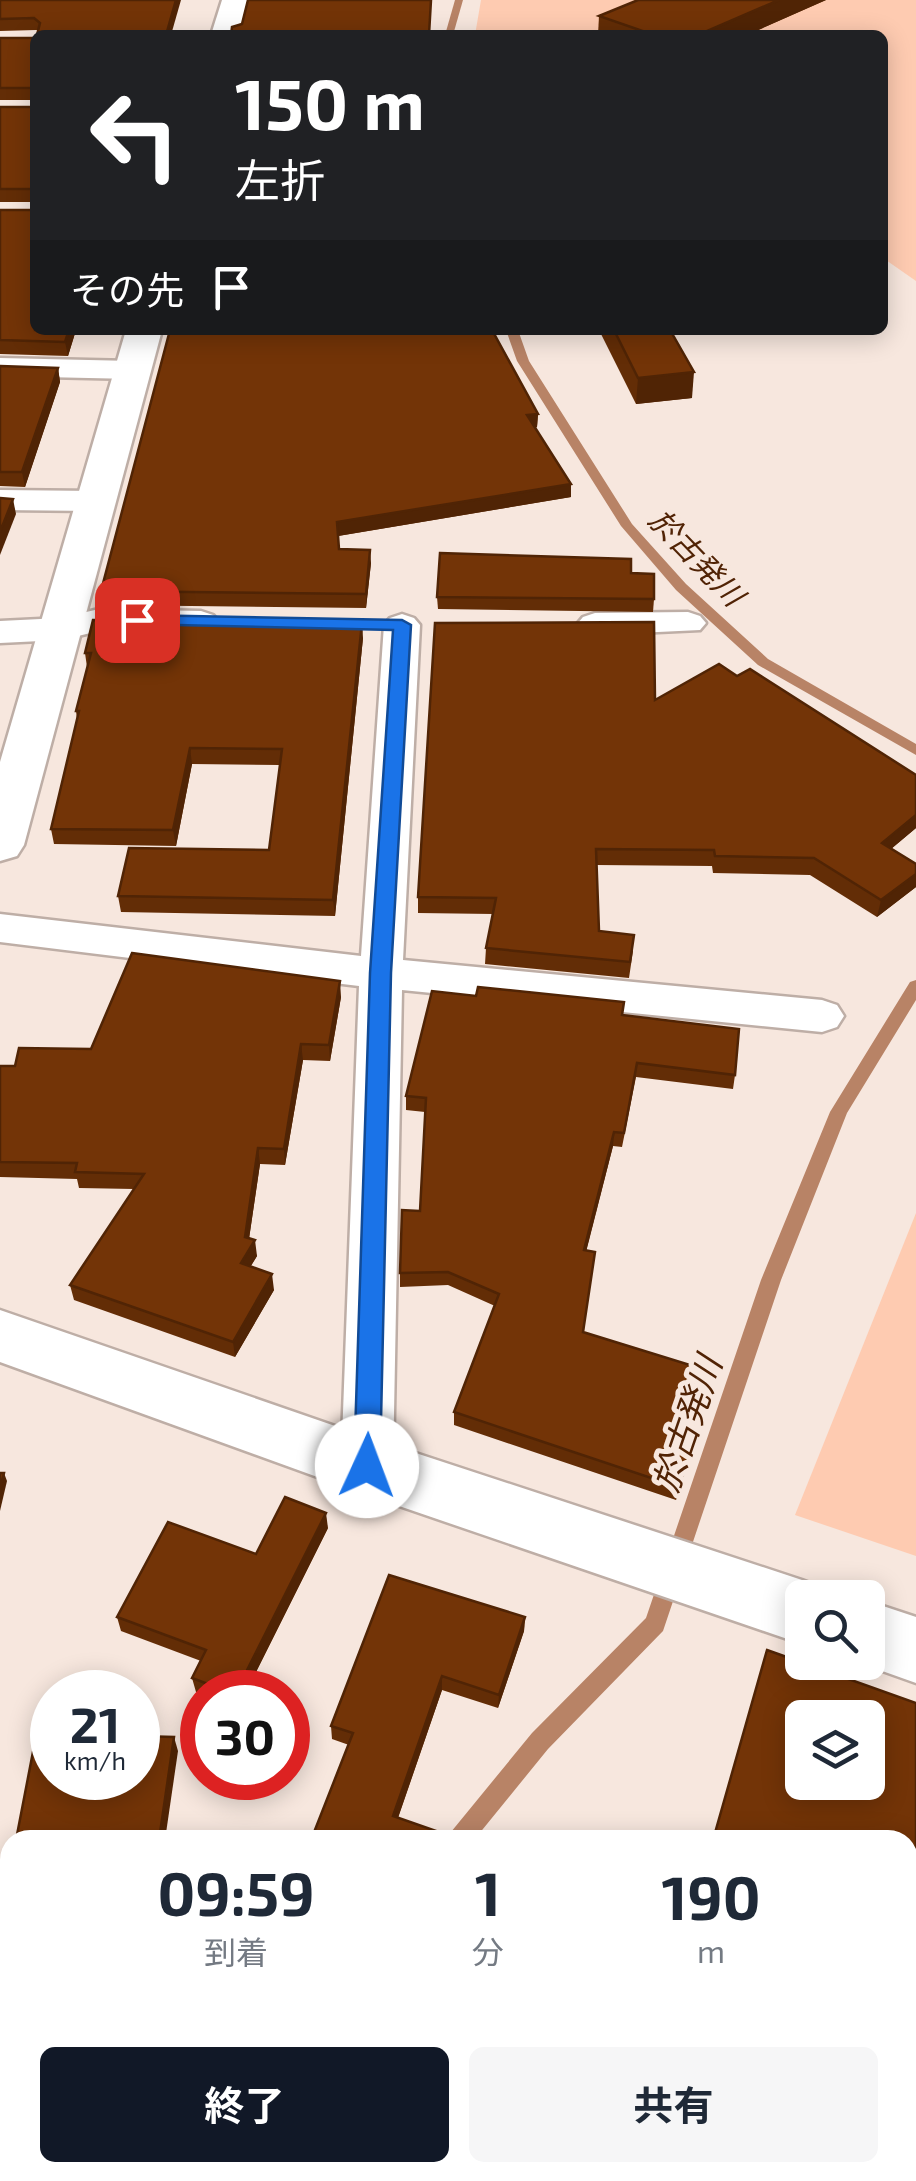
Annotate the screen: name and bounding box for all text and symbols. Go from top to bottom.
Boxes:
text: 150 m [235,60,425,144]
icon: left [70,70,200,200]
text: 左折 [235,152,325,206]
icon: arrive [204,260,259,315]
text: その先 [70,266,184,312]
water label: 於古発川 [643,501,754,614]
pin [95,578,180,663]
icon: arrive [110,593,165,648]
water label: 於古発川 [643,1347,730,1496]
position arrow [315,1414,419,1518]
map controls [785,1580,885,1800]
button: search [785,1580,885,1680]
speed limit sign: 30 [180,1670,310,1800]
text: 21 [70,1693,120,1753]
button: layers [785,1700,885,1800]
text: km/h [64,1745,126,1775]
text: 09:59 [157,1856,315,1928]
text: 1 [475,1856,501,1928]
text: 190 [661,1860,761,1932]
text: m [697,1931,725,1969]
text: 到着 [204,1932,268,1970]
text: 分 [472,1932,504,1970]
button: 終了 [40,2047,449,2162]
button: 共有 [469,2047,878,2162]

